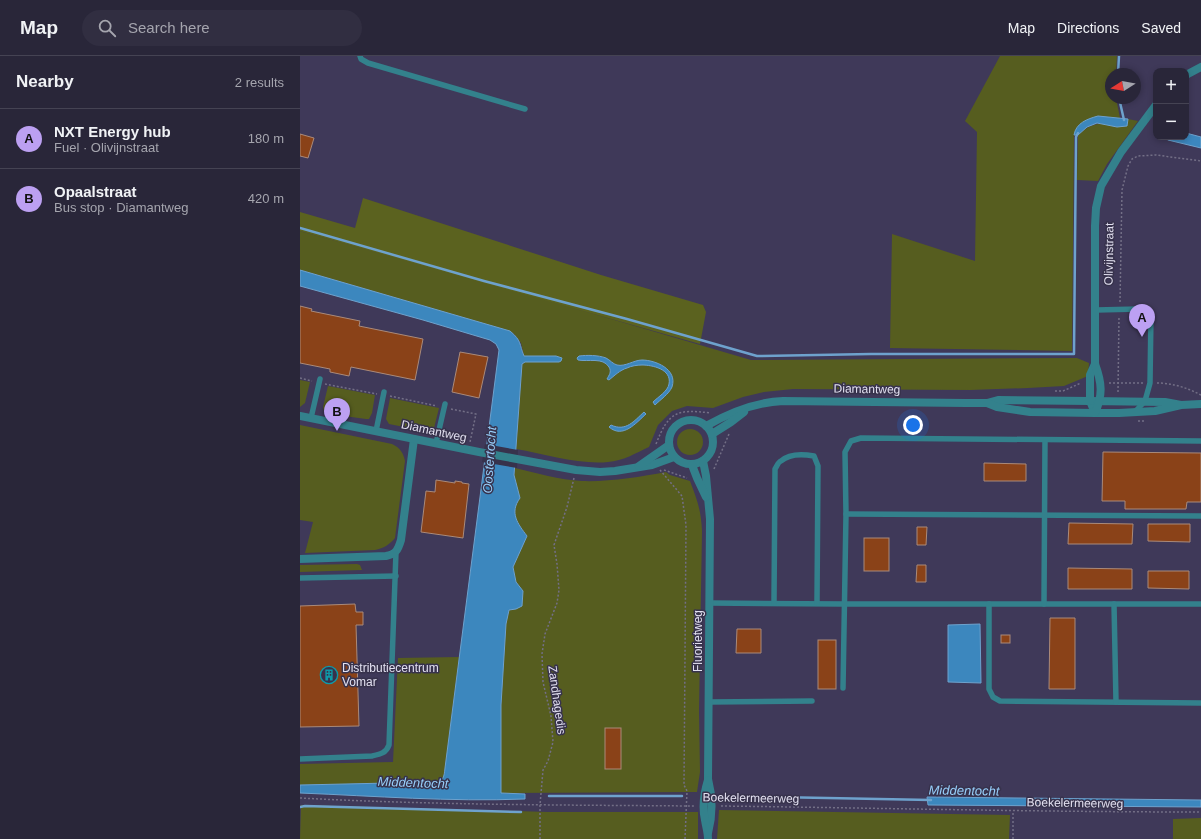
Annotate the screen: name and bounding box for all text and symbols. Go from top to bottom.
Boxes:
search box [82,10,362,46]
text: Map [20,17,58,38]
icon: search [96,17,118,39]
text: Search here [128,19,210,36]
text: Map [1008,20,1035,36]
text: Directions [1057,20,1119,36]
text: Saved [1141,20,1181,36]
north arrow [1105,68,1141,104]
map controls [1153,68,1189,140]
button: + [1153,68,1189,104]
text: Nearby [16,72,74,91]
text: 2 results [235,75,284,90]
button: − [1153,104,1189,140]
text: NXT Energy hub [54,123,171,140]
text: A [24,131,34,146]
text: 180 m [248,131,284,146]
text: Fuel · Olivijnstraat [54,140,159,155]
text: Opaalstraat [54,183,137,200]
text: B [24,191,34,206]
text: 420 m [248,191,284,206]
text: Bus stop · Diamantweg [54,200,188,215]
street label: Olivijnstraat [1101,222,1117,285]
pin: A [1129,304,1155,337]
street label: Diamantweg [834,381,900,397]
pin: B [324,398,350,431]
your location [903,415,923,435]
street label: Diamantweg [400,417,468,445]
water label: Oostertocht [480,425,499,494]
street label: Fluorietweg [691,610,705,672]
place label: Distributiecentrum Vomar [342,661,439,689]
building icon: Distributiecentrum Vomar [319,665,339,685]
street label: Zandhagedis [545,665,569,735]
water label: Middentocht [377,774,450,791]
water label: Middentocht [928,782,1001,799]
street label: Boekelermeerweg [703,790,799,806]
street label: Boekelermeerweg [1027,795,1123,811]

